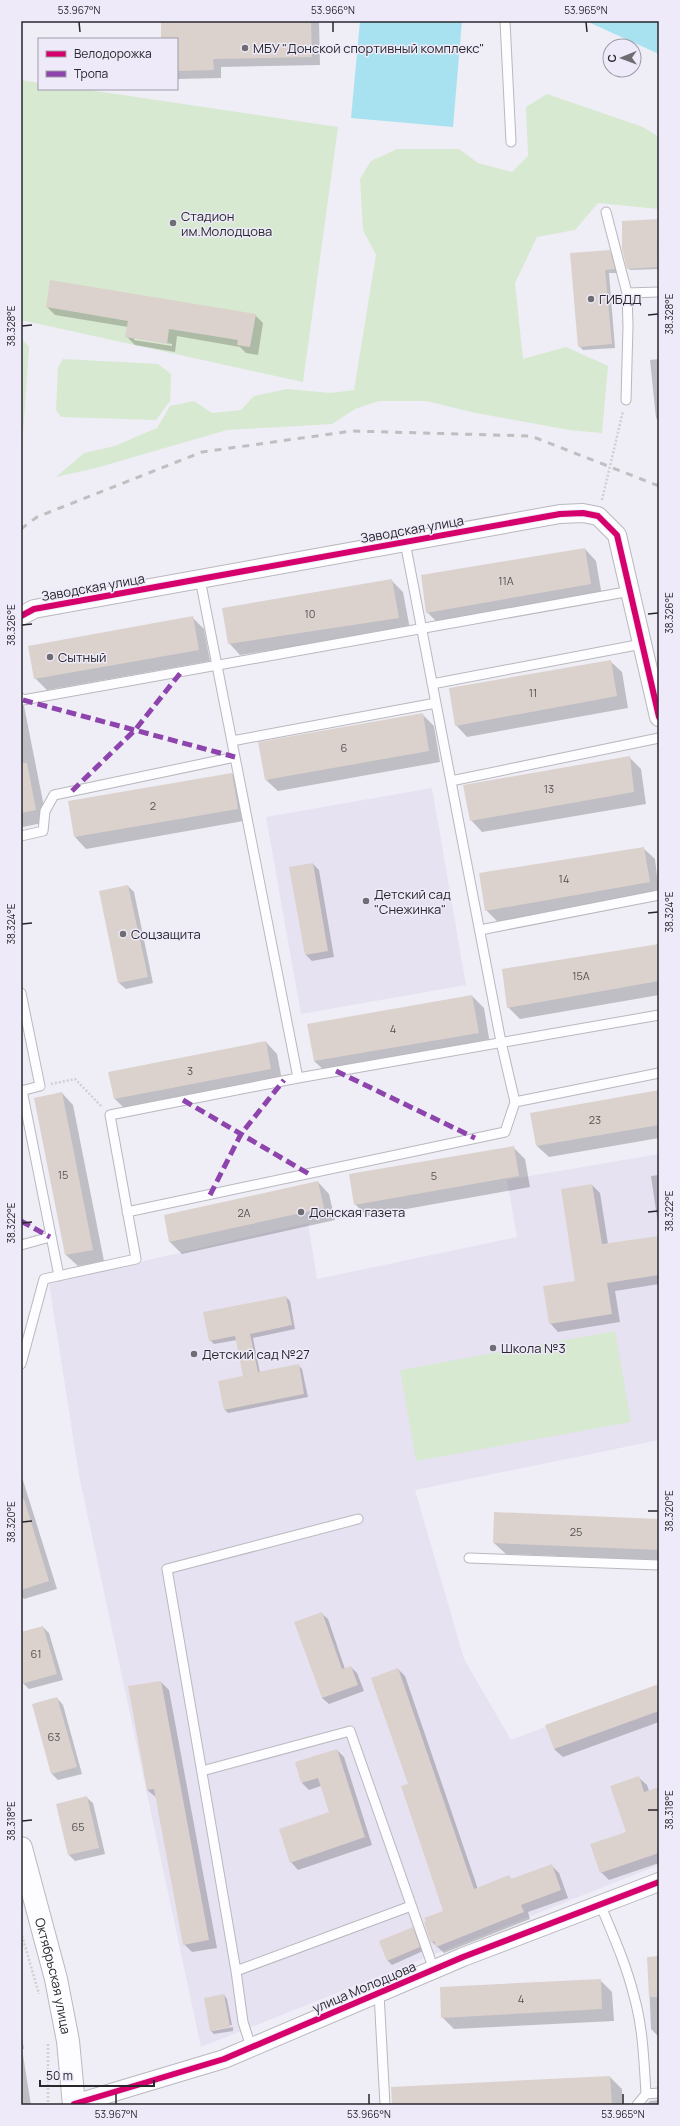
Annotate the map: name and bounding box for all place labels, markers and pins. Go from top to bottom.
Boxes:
place label: МБУ "Донской спортивный комплекс" [253,39,484,57]
marker: МБУ "Донской спортивный комплекс" [240,43,250,53]
place label: Стадион им.Молодцова [181,207,272,240]
marker: Стадион им.Молодцова [168,218,178,228]
place label: ГИБДД [599,290,642,308]
marker: ГИБДД [586,294,596,304]
place label: Сытный [58,648,106,666]
marker: Сытный [45,652,55,662]
place label: Детский сад "Снежинка" [374,885,451,918]
marker: Детский сад "Снежинка" [361,896,371,906]
place label: Соцзащита [131,925,201,943]
marker: Соцзащита [118,929,128,939]
place label: Донская газета [309,1203,405,1221]
marker: Донская газета [296,1207,306,1217]
place label: Школа №3 [501,1339,566,1357]
marker: Школа №3 [488,1343,498,1353]
place label: Детский сад №27 [202,1345,310,1363]
marker: Детский сад №27 [189,1349,199,1359]

